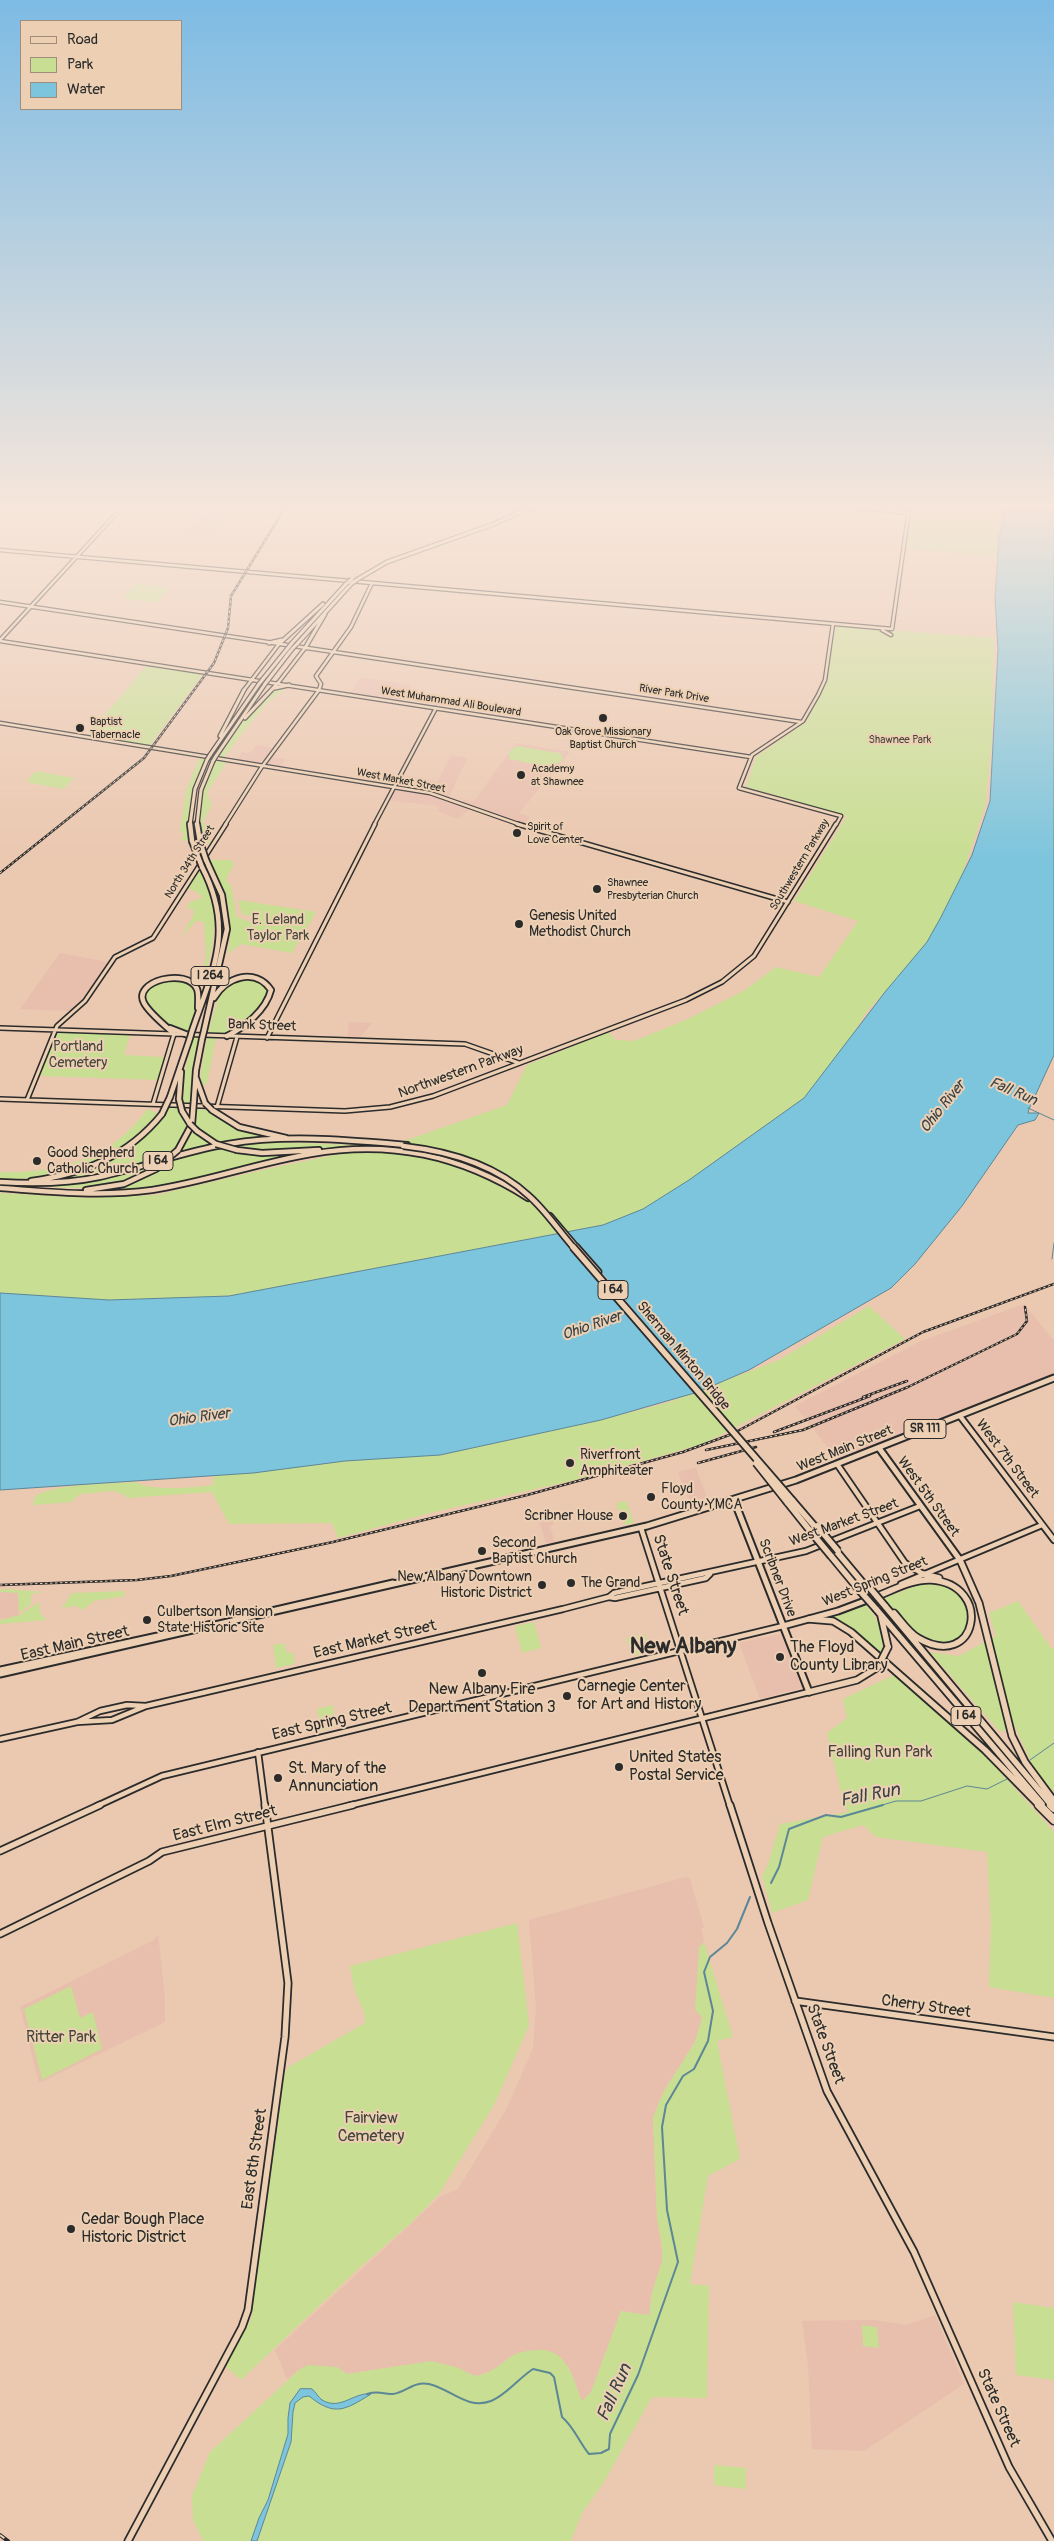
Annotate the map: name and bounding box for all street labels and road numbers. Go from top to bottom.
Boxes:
street label: River Park Drive [638,682,710,706]
street label: West Muhammad Ali Boulevard [380,684,522,720]
street label: West Market Street [355,766,447,796]
street label: Southwestern Parkway [768,817,832,913]
street label: North 34th Street [162,823,218,901]
road number: I 264 [191,966,229,986]
street label: Bank Street [227,1016,297,1036]
street label: Northwestern Parkway [396,1042,526,1102]
road number: I 64 [143,1152,173,1170]
road number: I 64 [598,1280,628,1300]
street label: Sherman Minton Bridge [633,1298,733,1414]
street label: West 7th Street [972,1416,1042,1502]
road number: SR 111 [904,1420,946,1438]
street label: West Main Street [795,1422,895,1476]
street label: West 5th Street [893,1454,963,1540]
street label: West Market Street [787,1495,901,1551]
street label: State Street [648,1532,692,1618]
street label: Scribner Drive [754,1537,800,1619]
street label: West Spring Street [820,1553,930,1611]
street label: East Market Street [312,1617,438,1663]
street label: East Main Street [19,1622,131,1666]
street label: East Spring Street [270,1699,394,1745]
road number: I 64 [951,1706,981,1725]
street label: East Elm Street [171,1802,279,1846]
street label: Cherry Street [880,1991,972,2023]
street label: State Street [802,2001,848,2087]
street label: East 8th Street [238,2107,272,2211]
street label: State Street [972,2366,1024,2450]

